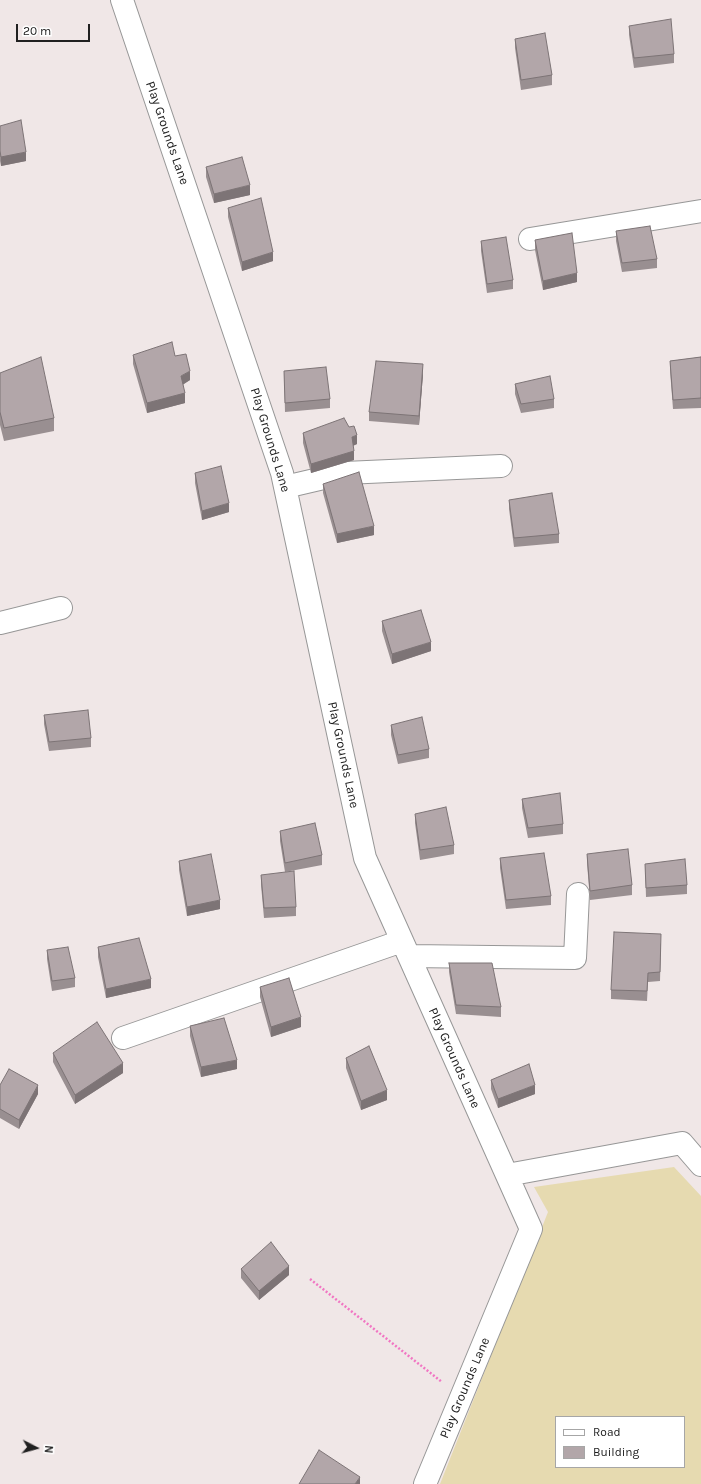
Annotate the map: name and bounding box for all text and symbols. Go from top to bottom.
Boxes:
scale bar [18,16,92,42]
text: 20 m [23,24,51,38]
street label: Play Grounds Lane [142,79,192,187]
street label: Play Grounds Lane [247,386,293,494]
street label: Play Grounds Lane [324,700,362,810]
street label: Play Grounds Lane [425,1005,483,1111]
street label: Play Grounds Lane [437,1335,493,1441]
legend [555,1416,685,1468]
text: Road [593,1425,621,1439]
north arrow [16,1428,56,1468]
text: N [42,1445,55,1454]
text: Building [593,1445,639,1459]

